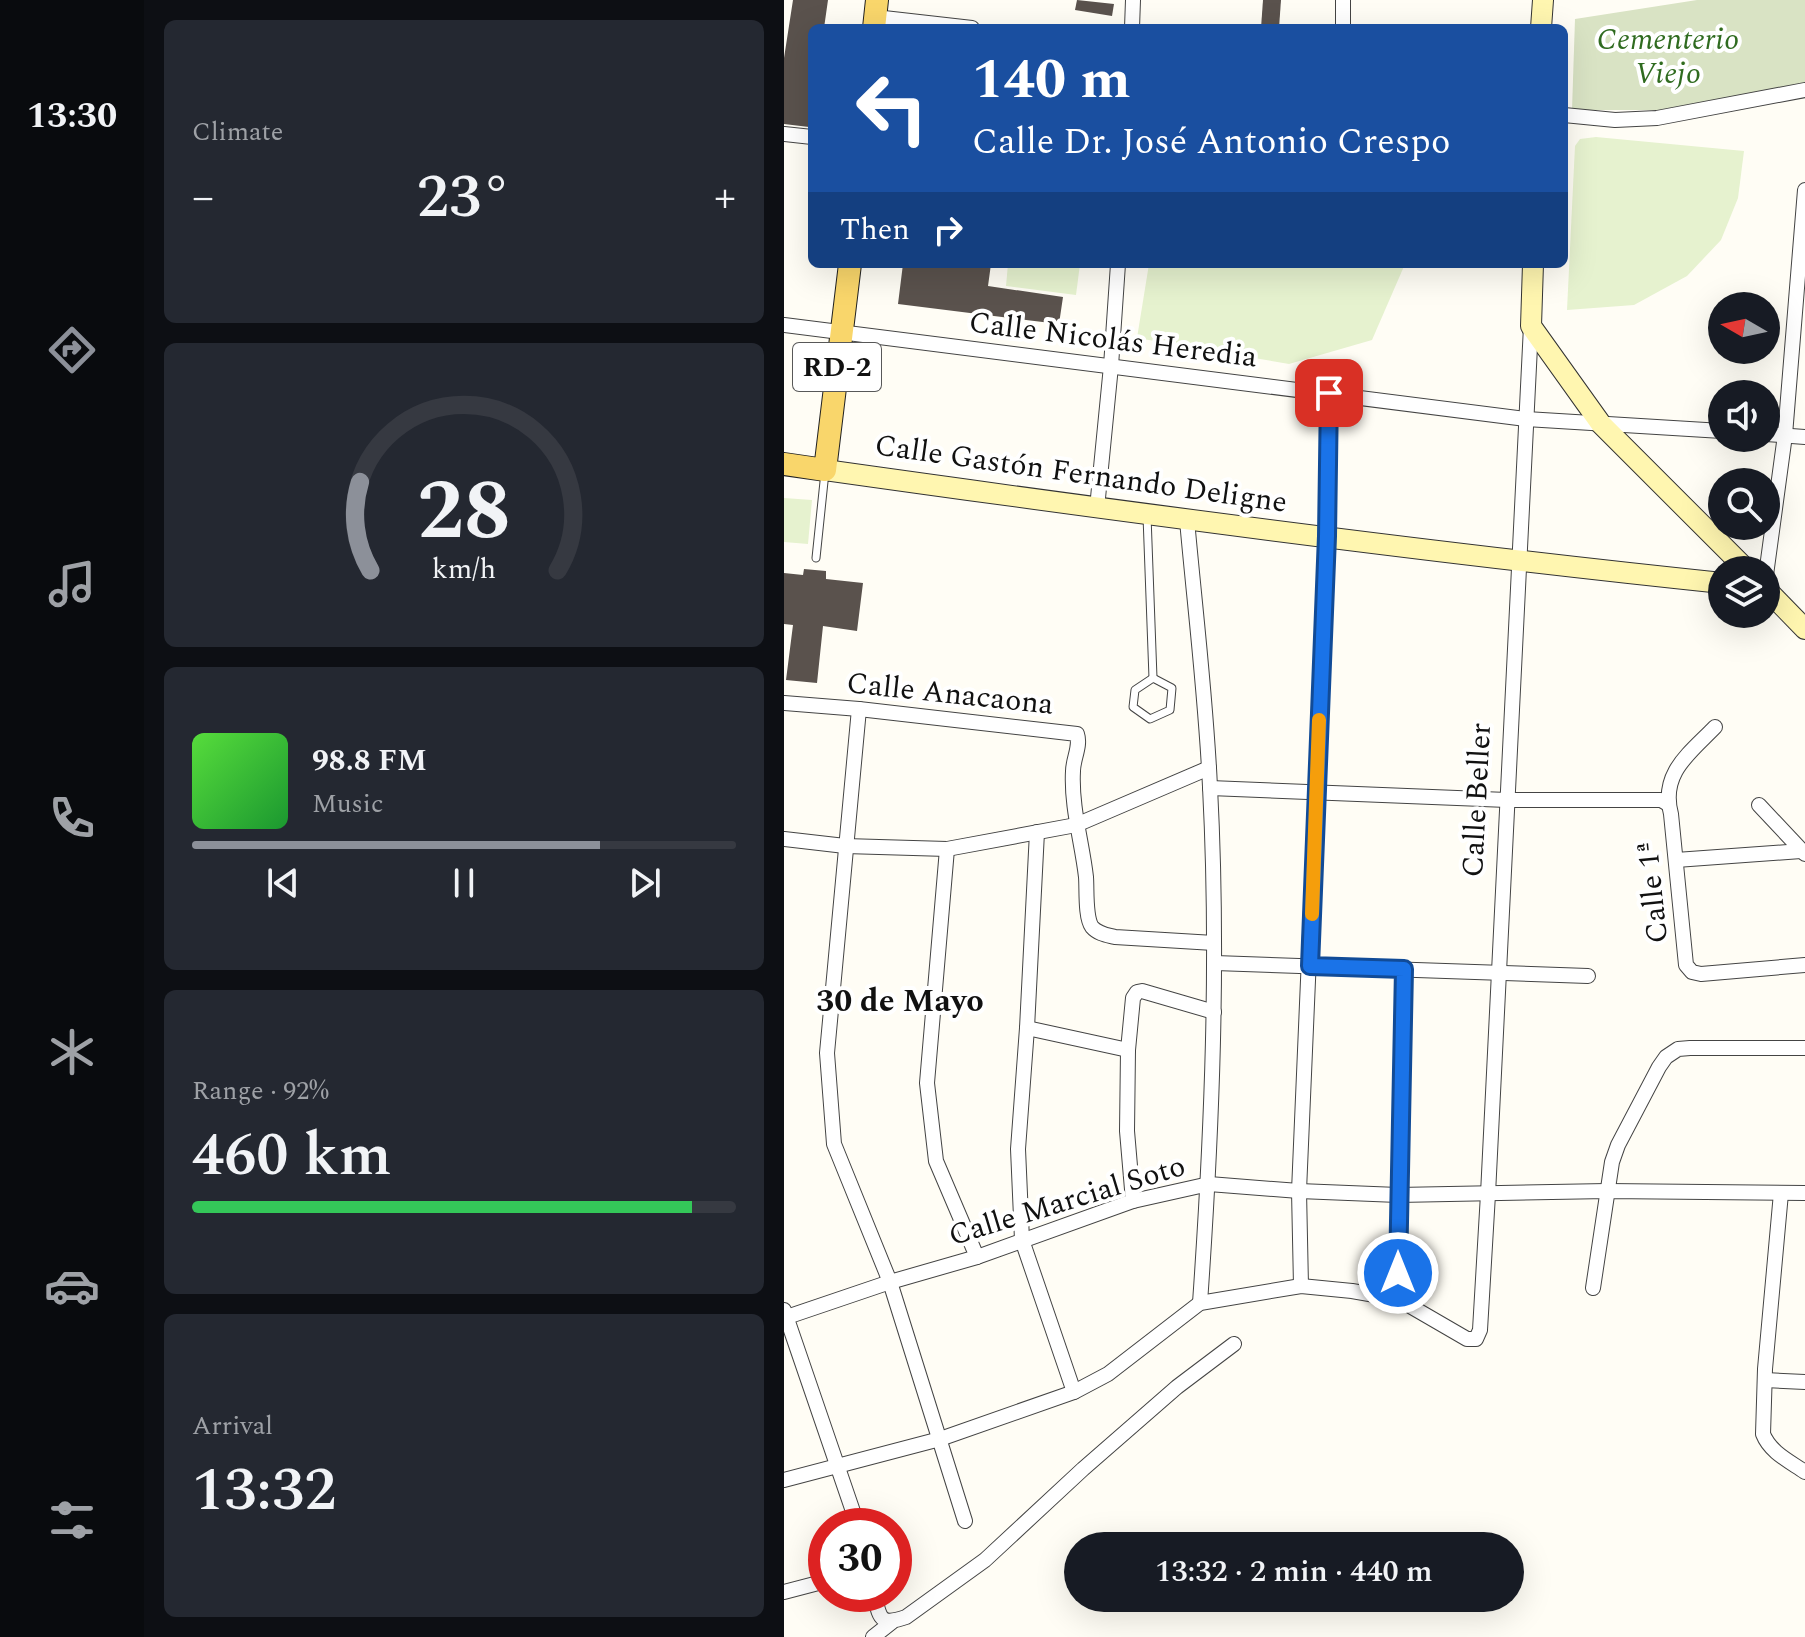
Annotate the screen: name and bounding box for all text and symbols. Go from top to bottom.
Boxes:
park label: Cementerio Viejo [1597,17,1739,97]
text: 140 m [972,38,1131,123]
icon: left [840,56,944,160]
text: 13:30 [27,89,117,144]
text: Climate [192,112,283,152]
text: Calle Dr. José Antonio Crespo [972,115,1450,170]
text: 23° [417,152,511,244]
text: − [192,164,214,231]
text: + [714,164,736,231]
text: Then [840,207,910,253]
icon: right [926,208,970,252]
north arrow [1708,292,1780,364]
map controls [1708,292,1780,628]
street label: Calle Nicolás Heredia [966,300,1260,381]
icon: directions [44,322,100,378]
road number: RD-2 [793,343,881,391]
pin [1295,359,1363,427]
icon: arrive [1307,371,1351,415]
button: sound [1708,380,1780,452]
street label: Calle Gastón Fernando Deligne [872,422,1290,526]
text: 28 [417,449,511,576]
button: search [1708,468,1780,540]
text: km/h [432,548,496,591]
icon: music [44,556,100,612]
button: layers [1708,556,1780,628]
street label: Calle Anacaona [844,660,1056,728]
street label: Calle Beller [1450,722,1504,878]
text: 98.8 FM [312,738,427,784]
text: Music [312,784,383,824]
icon: phone [44,790,100,846]
street label: Calle 1ª [1625,838,1681,946]
icon: previous [261,861,305,905]
icon: pause [442,861,486,905]
icon: next [623,861,667,905]
district label: 30 de Mayo [816,977,984,1026]
icon: climate [44,1024,100,1080]
text: Range · 92% [192,1071,329,1111]
text: 460 km [192,1110,392,1202]
street label: Calle Marcial Soto [943,1143,1191,1259]
position arrow [1356,1231,1440,1315]
icon: car [44,1258,100,1314]
text: Arrival [192,1406,273,1446]
text: 13:32 [192,1445,336,1537]
icon: filters [44,1492,100,1548]
speed limit sign: 30 [808,1508,912,1612]
text: 13:32 · 2 min · 440 m [1155,1549,1433,1595]

